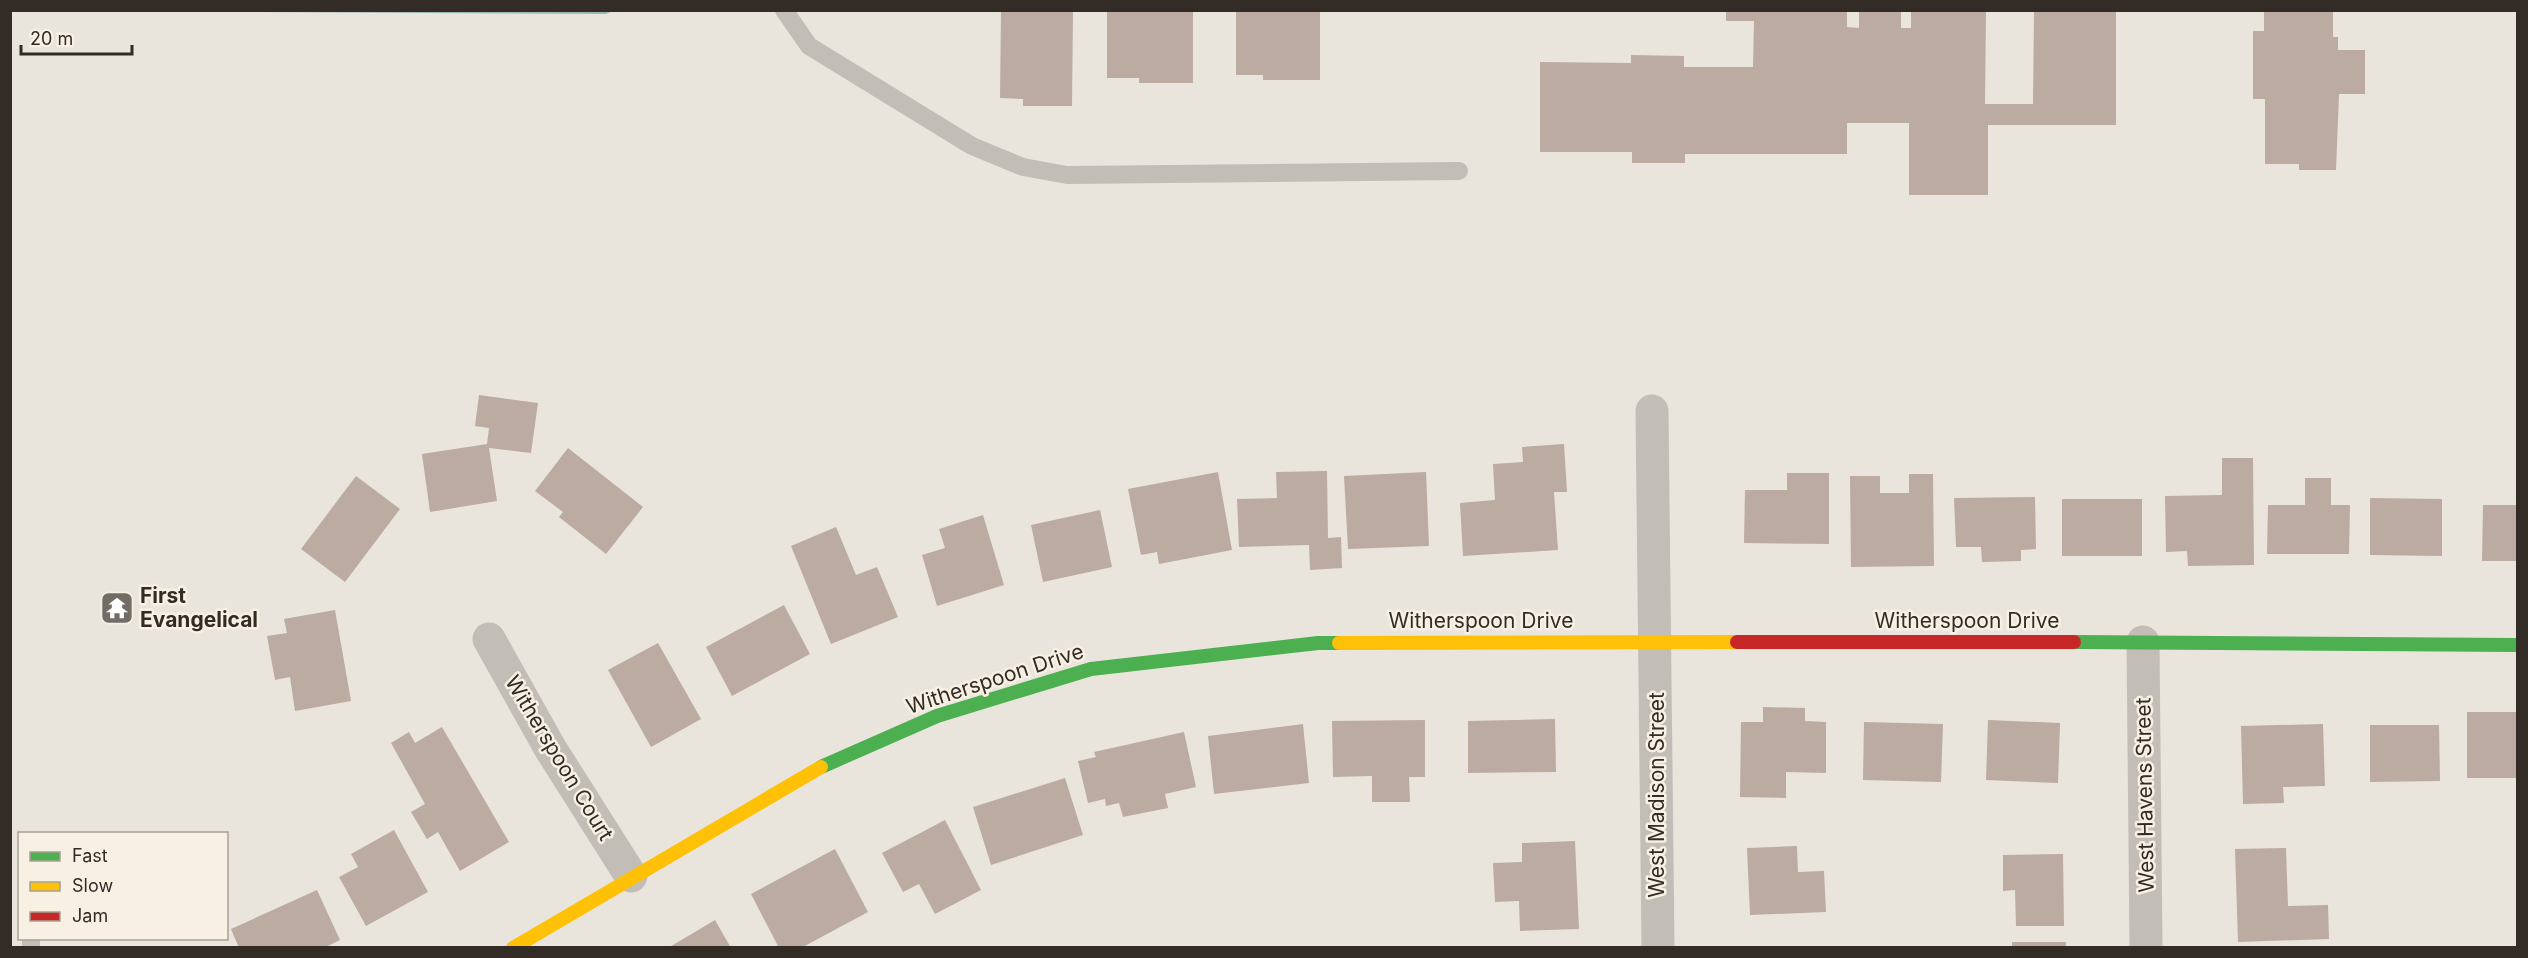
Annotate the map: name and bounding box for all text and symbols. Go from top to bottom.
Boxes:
scale bar [21,18,132,56]
text: 20 m [30,28,73,49]
place label: First Evangelical [140,583,258,632]
temple icon: First Evangelical [99,590,135,626]
street label: Witherspoon Drive [1389,608,1573,633]
street label: Witherspoon Drive [1875,608,2059,633]
street label: Witherspoon Drive [903,638,1087,719]
street label: Witherspoon Court [500,671,619,845]
street label: West Madison Street [1644,692,1669,898]
street label: West Havens Street [2130,697,2159,893]
legend [18,832,228,940]
text: Fast [72,845,108,866]
text: Slow [72,875,113,896]
text: Jam [72,905,108,926]

